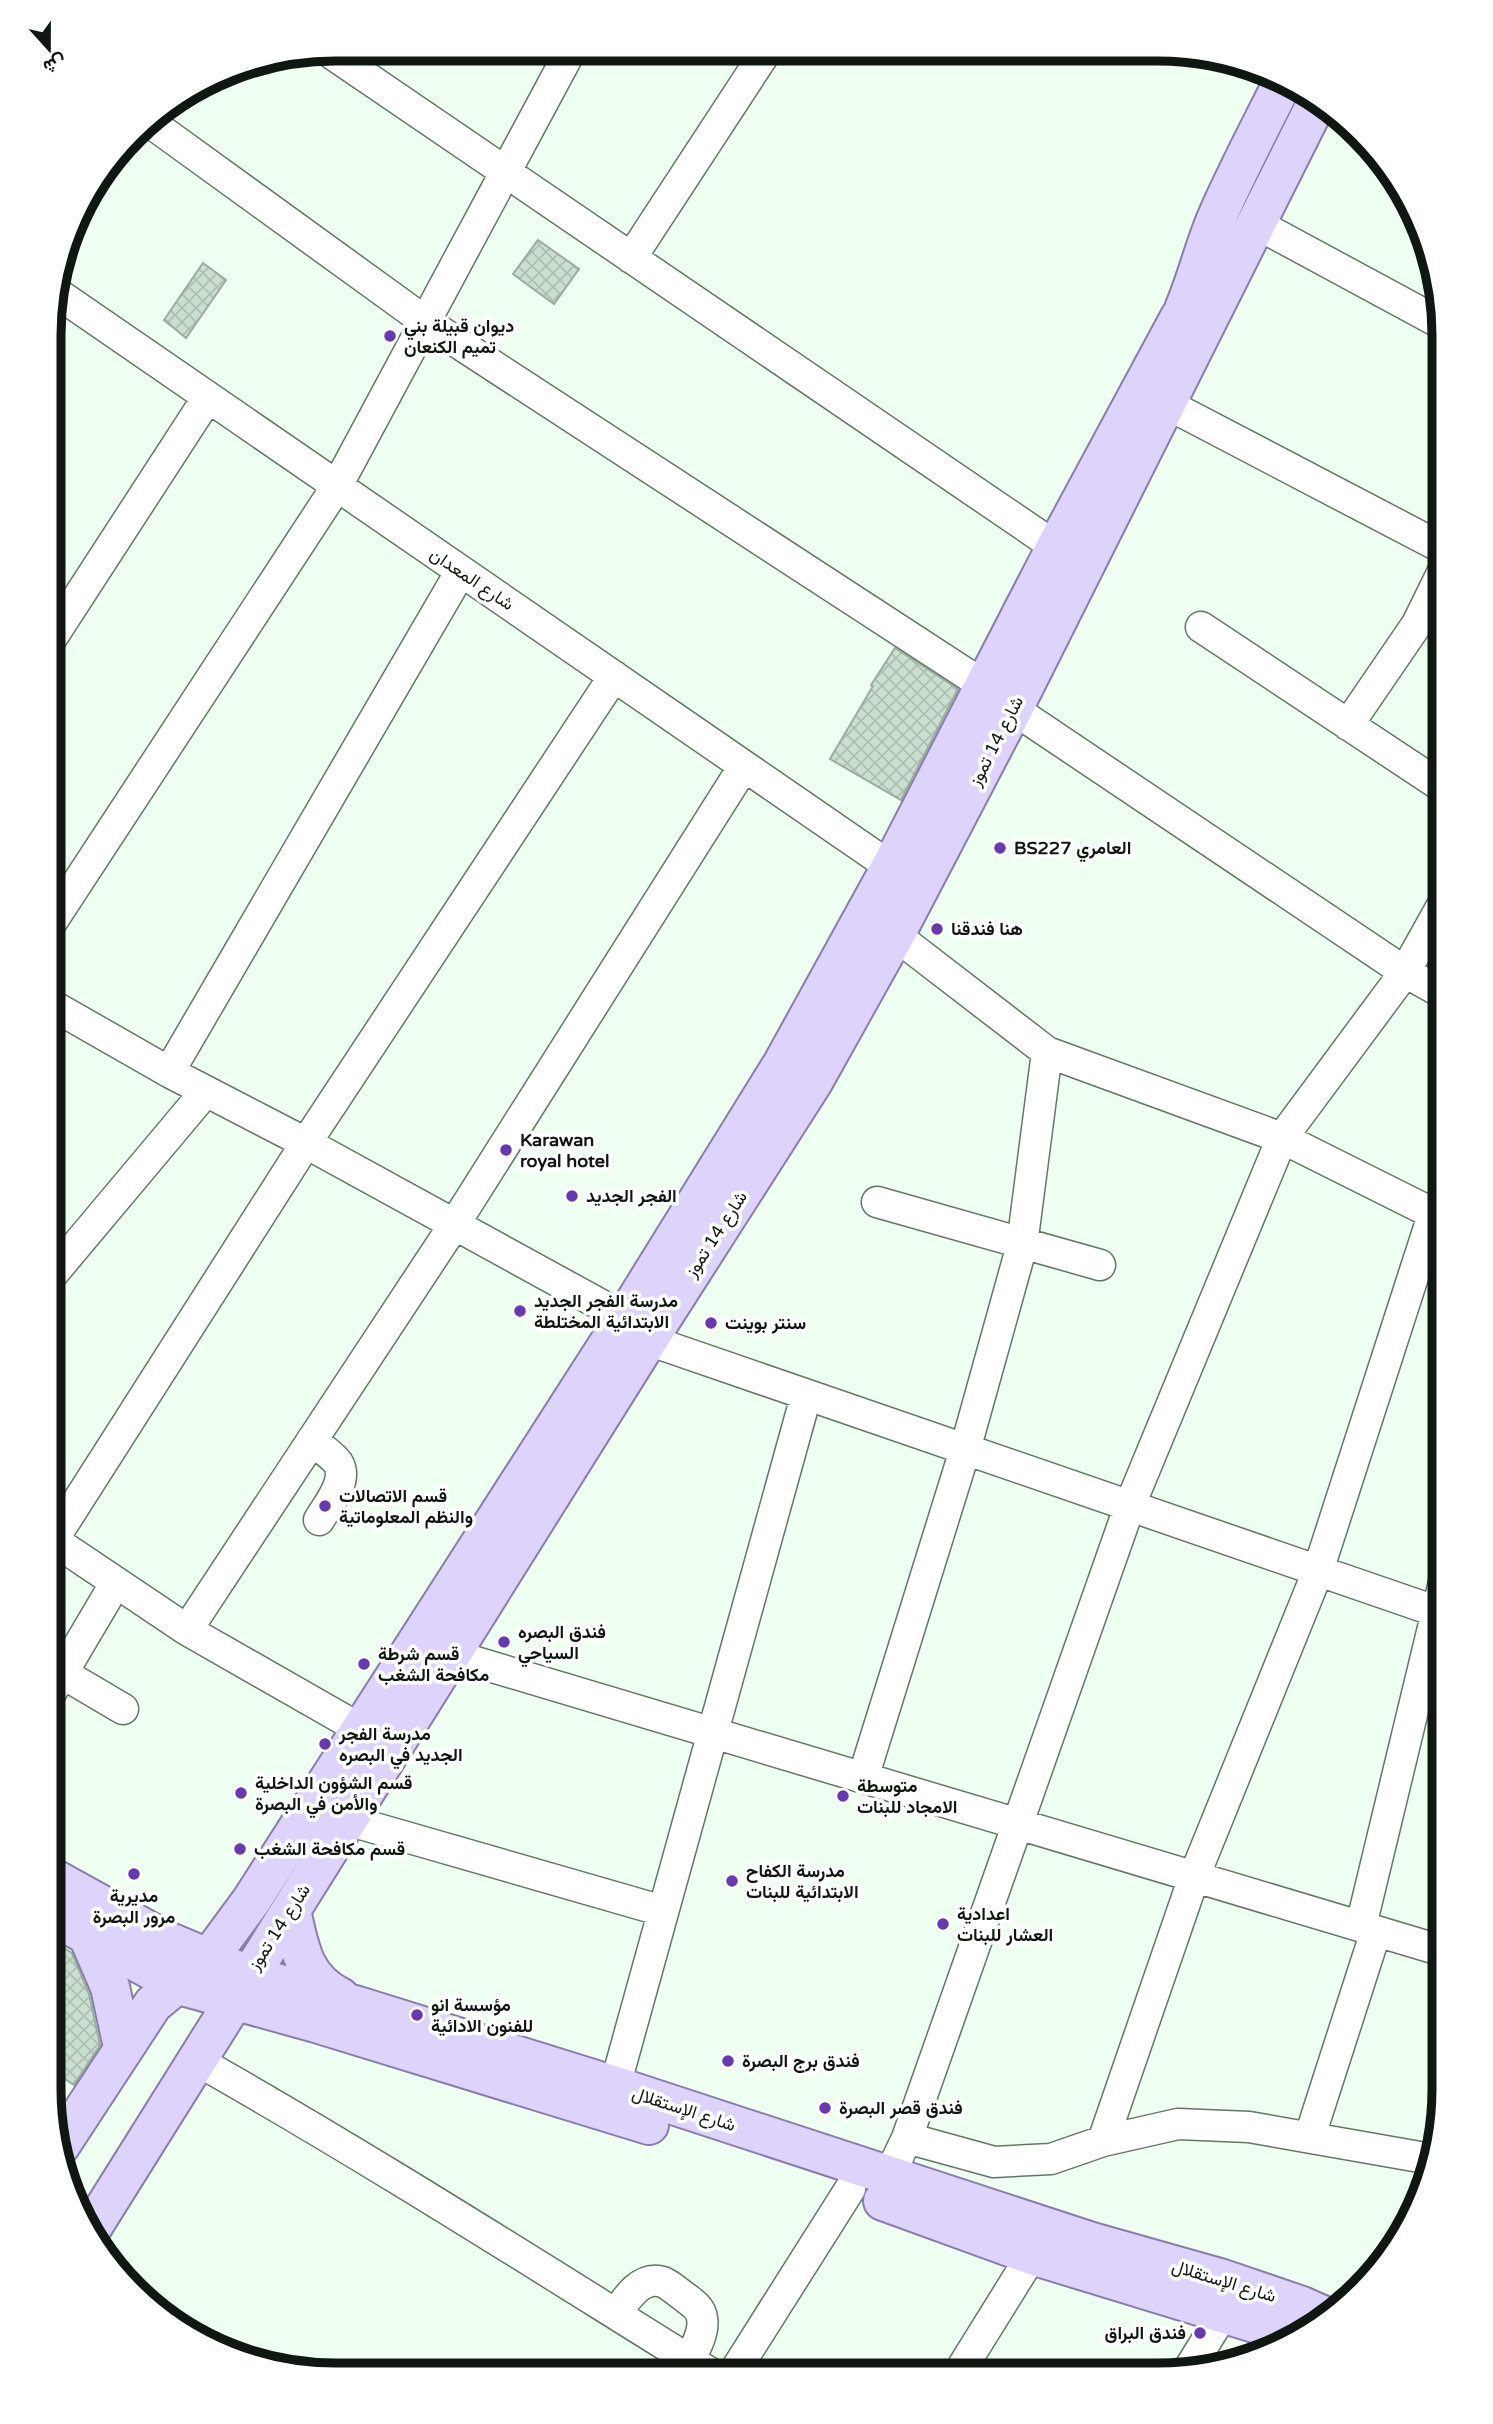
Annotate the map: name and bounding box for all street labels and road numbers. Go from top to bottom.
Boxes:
street label: شارع المعدان [425,543,518,616]
street label: شارع 14 تموز [963,692,1029,791]
street label: شارع 14 تموز [679,1187,753,1283]
street label: شارع 14 تموز [242,1880,316,1976]
street label: شارع الإستقلال [629,2082,739,2137]
street label: شارع الإستقلال [1169,2255,1279,2308]

